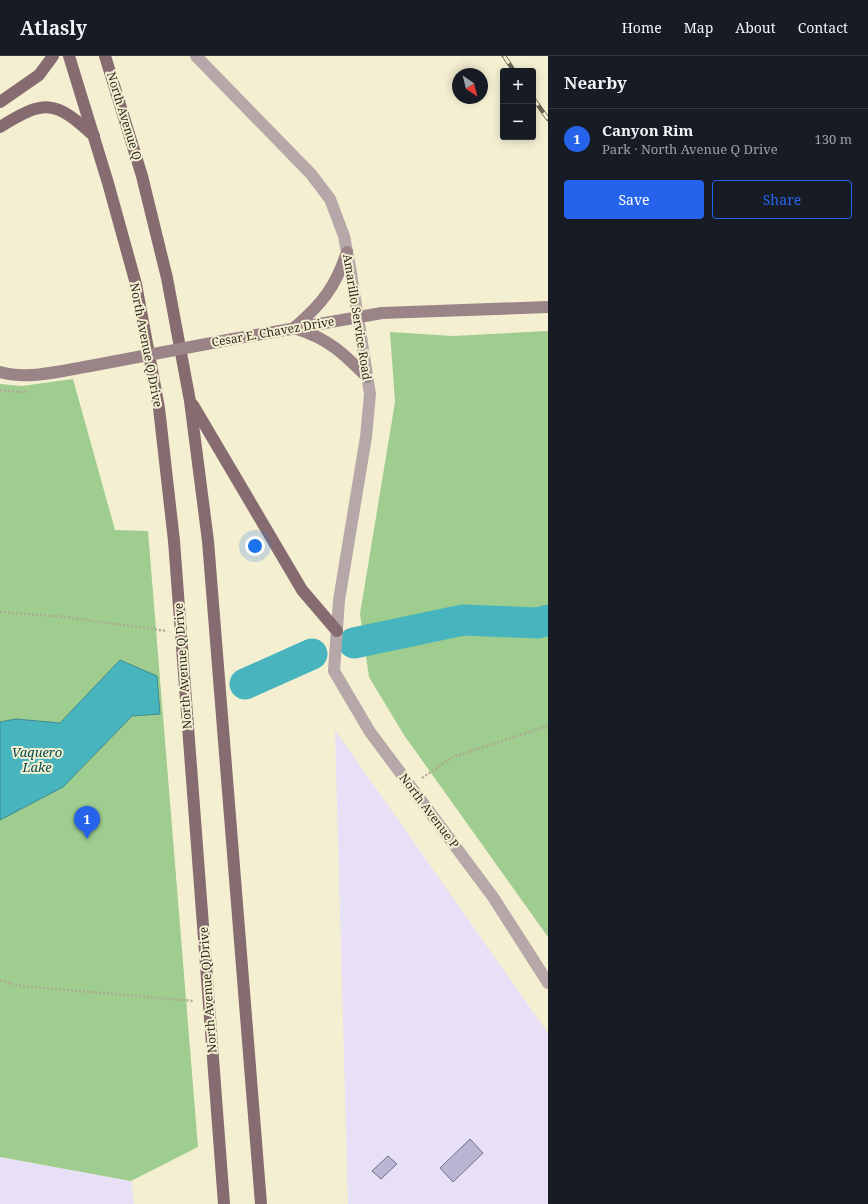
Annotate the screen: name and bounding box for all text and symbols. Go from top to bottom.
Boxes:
text: Atlasly [20,15,87,41]
text: Home [622,18,662,37]
text: Map [684,18,713,37]
text: About [735,18,776,37]
text: Contact [798,18,848,37]
north arrow [452,68,488,104]
map controls [500,68,536,140]
button: + [500,68,536,104]
street label: North Avenue Q [103,70,146,162]
text: Nearby [564,71,627,94]
button: − [500,104,536,140]
text: Canyon Rim [602,120,693,140]
text: 1 [573,130,581,148]
text: 130 m [815,130,852,148]
text: Park · North Avenue Q Drive [602,140,778,158]
button: Save [564,180,704,219]
button: Share [712,180,852,219]
street label: Amarillo Service Road [339,253,376,382]
street label: North Avenue Q Drive [126,281,167,409]
street label: Cesar E. Chavez Drive [210,312,336,351]
your location [245,536,265,556]
street label: North Avenue Q Drive [170,602,195,730]
water label: Vaquero Lake [12,743,62,776]
street label: North Avenue P [396,770,463,852]
pin: 1 [74,806,100,839]
street label: North Avenue Q Drive [195,926,220,1054]

